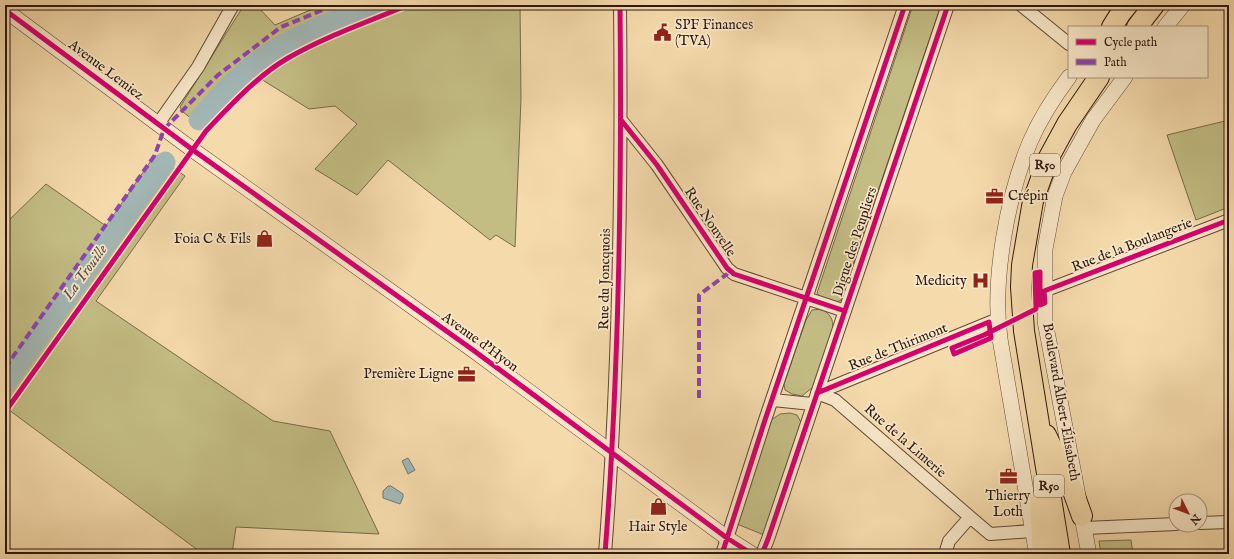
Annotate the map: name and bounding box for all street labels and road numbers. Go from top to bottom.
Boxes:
street label: Avenue Lemiez [64,35,148,104]
road number: R50 [1030,154,1060,176]
street label: Rue Nouvelle [680,184,740,261]
street label: Digue des Peupliers [829,185,881,299]
street label: Rue de la Boulangerie [1069,213,1195,276]
street label: Rue du Joncquois [595,228,615,330]
street label: Avenue d'Hyon [437,308,522,376]
street label: Rue de Thirimont [846,319,950,375]
street label: Boulevard Albert-Élisabeth [1038,321,1085,483]
street label: Rue de la Limerie [860,400,950,482]
road number: R50 [1034,475,1064,497]

